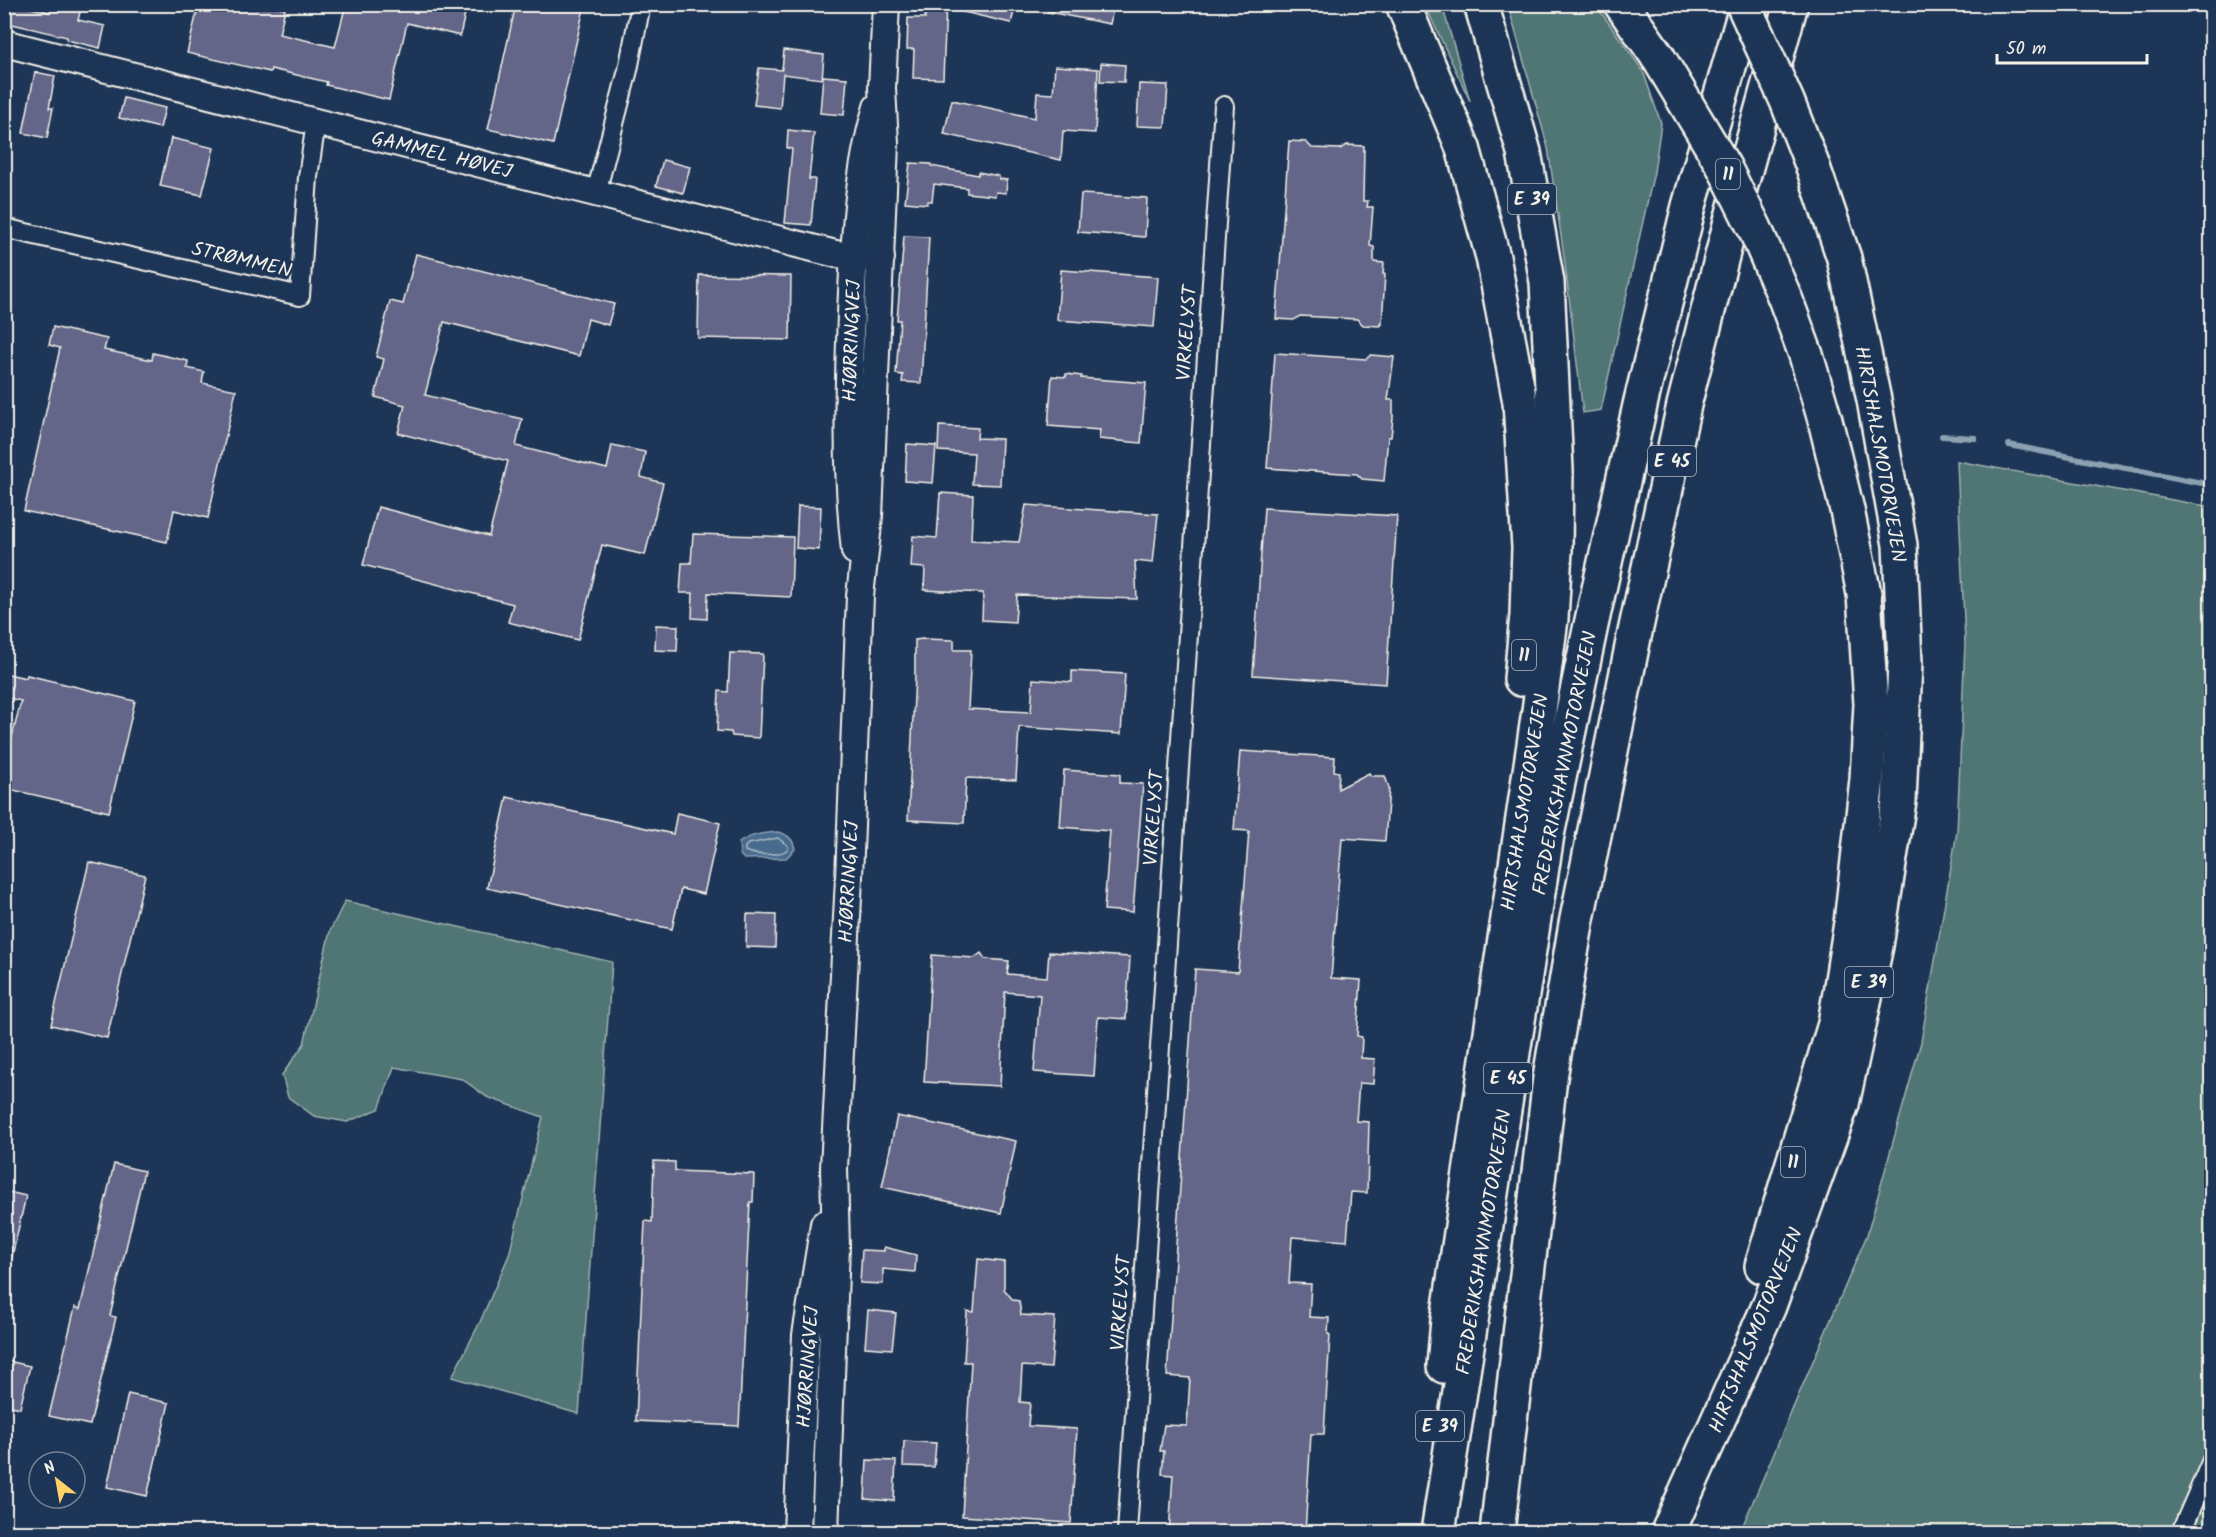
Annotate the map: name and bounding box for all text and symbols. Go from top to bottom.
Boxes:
scale bar [1997,27,2147,65]
text: 50 m [2006,35,2046,64]
street label: GAMMEL HØVEJ [368,123,516,189]
road number: 11 [1716,159,1740,189]
road number: E 39 [1508,184,1556,214]
street label: STRØMMEN [188,234,295,288]
street label: HJØRRINGVEJ [835,279,871,403]
street label: VIRKELYST [1169,282,1207,382]
street label: HIRTSHALSMOTORVEJEN [1844,344,1914,565]
road number: E 45 [1648,446,1696,476]
street label: FREDERIKSHAVNMOTORVEJEN [1525,629,1607,898]
road number: 11 [1512,640,1536,670]
street label: HIRTSHALSMOTORVEJEN [1493,691,1559,913]
street label: VIRKELYST [1136,767,1174,867]
street label: HJØRRINGVEJ [831,820,869,944]
road number: E 39 [1845,967,1893,997]
road number: E 45 [1484,1063,1532,1093]
street label: FREDERIKSHAVNMOTORVEJEN [1448,1107,1522,1377]
road number: 11 [1781,1147,1805,1177]
street label: HIRTSHALSMOTORVEJEN [1701,1223,1813,1438]
street label: VIRKELYST [1103,1252,1141,1352]
street label: HJØRRINGVEJ [789,1305,829,1429]
road number: E 39 [1416,1411,1464,1441]
north arrow [27,1450,87,1510]
text: N [39,1455,61,1482]

